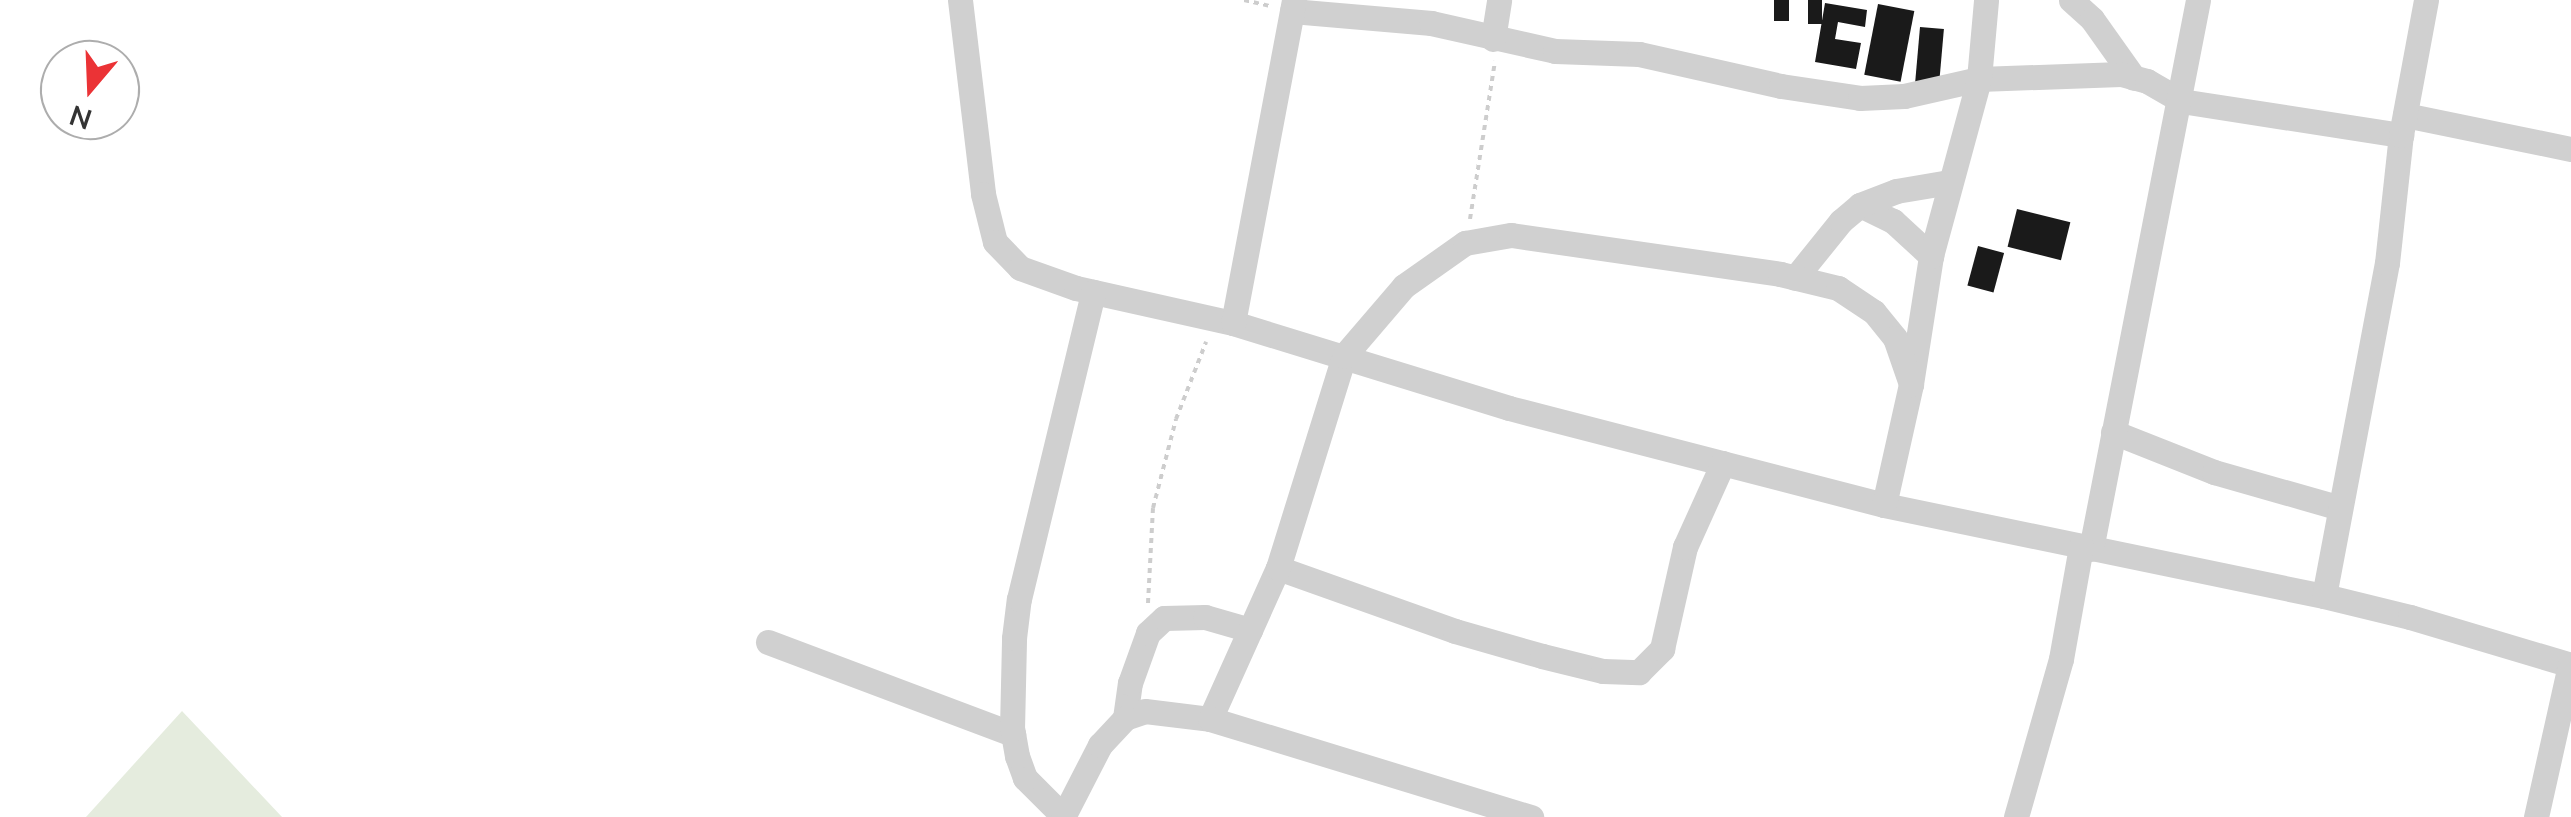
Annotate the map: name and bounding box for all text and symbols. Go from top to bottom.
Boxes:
north arrow [40,40,140,140]
text: N [65,95,97,138]

